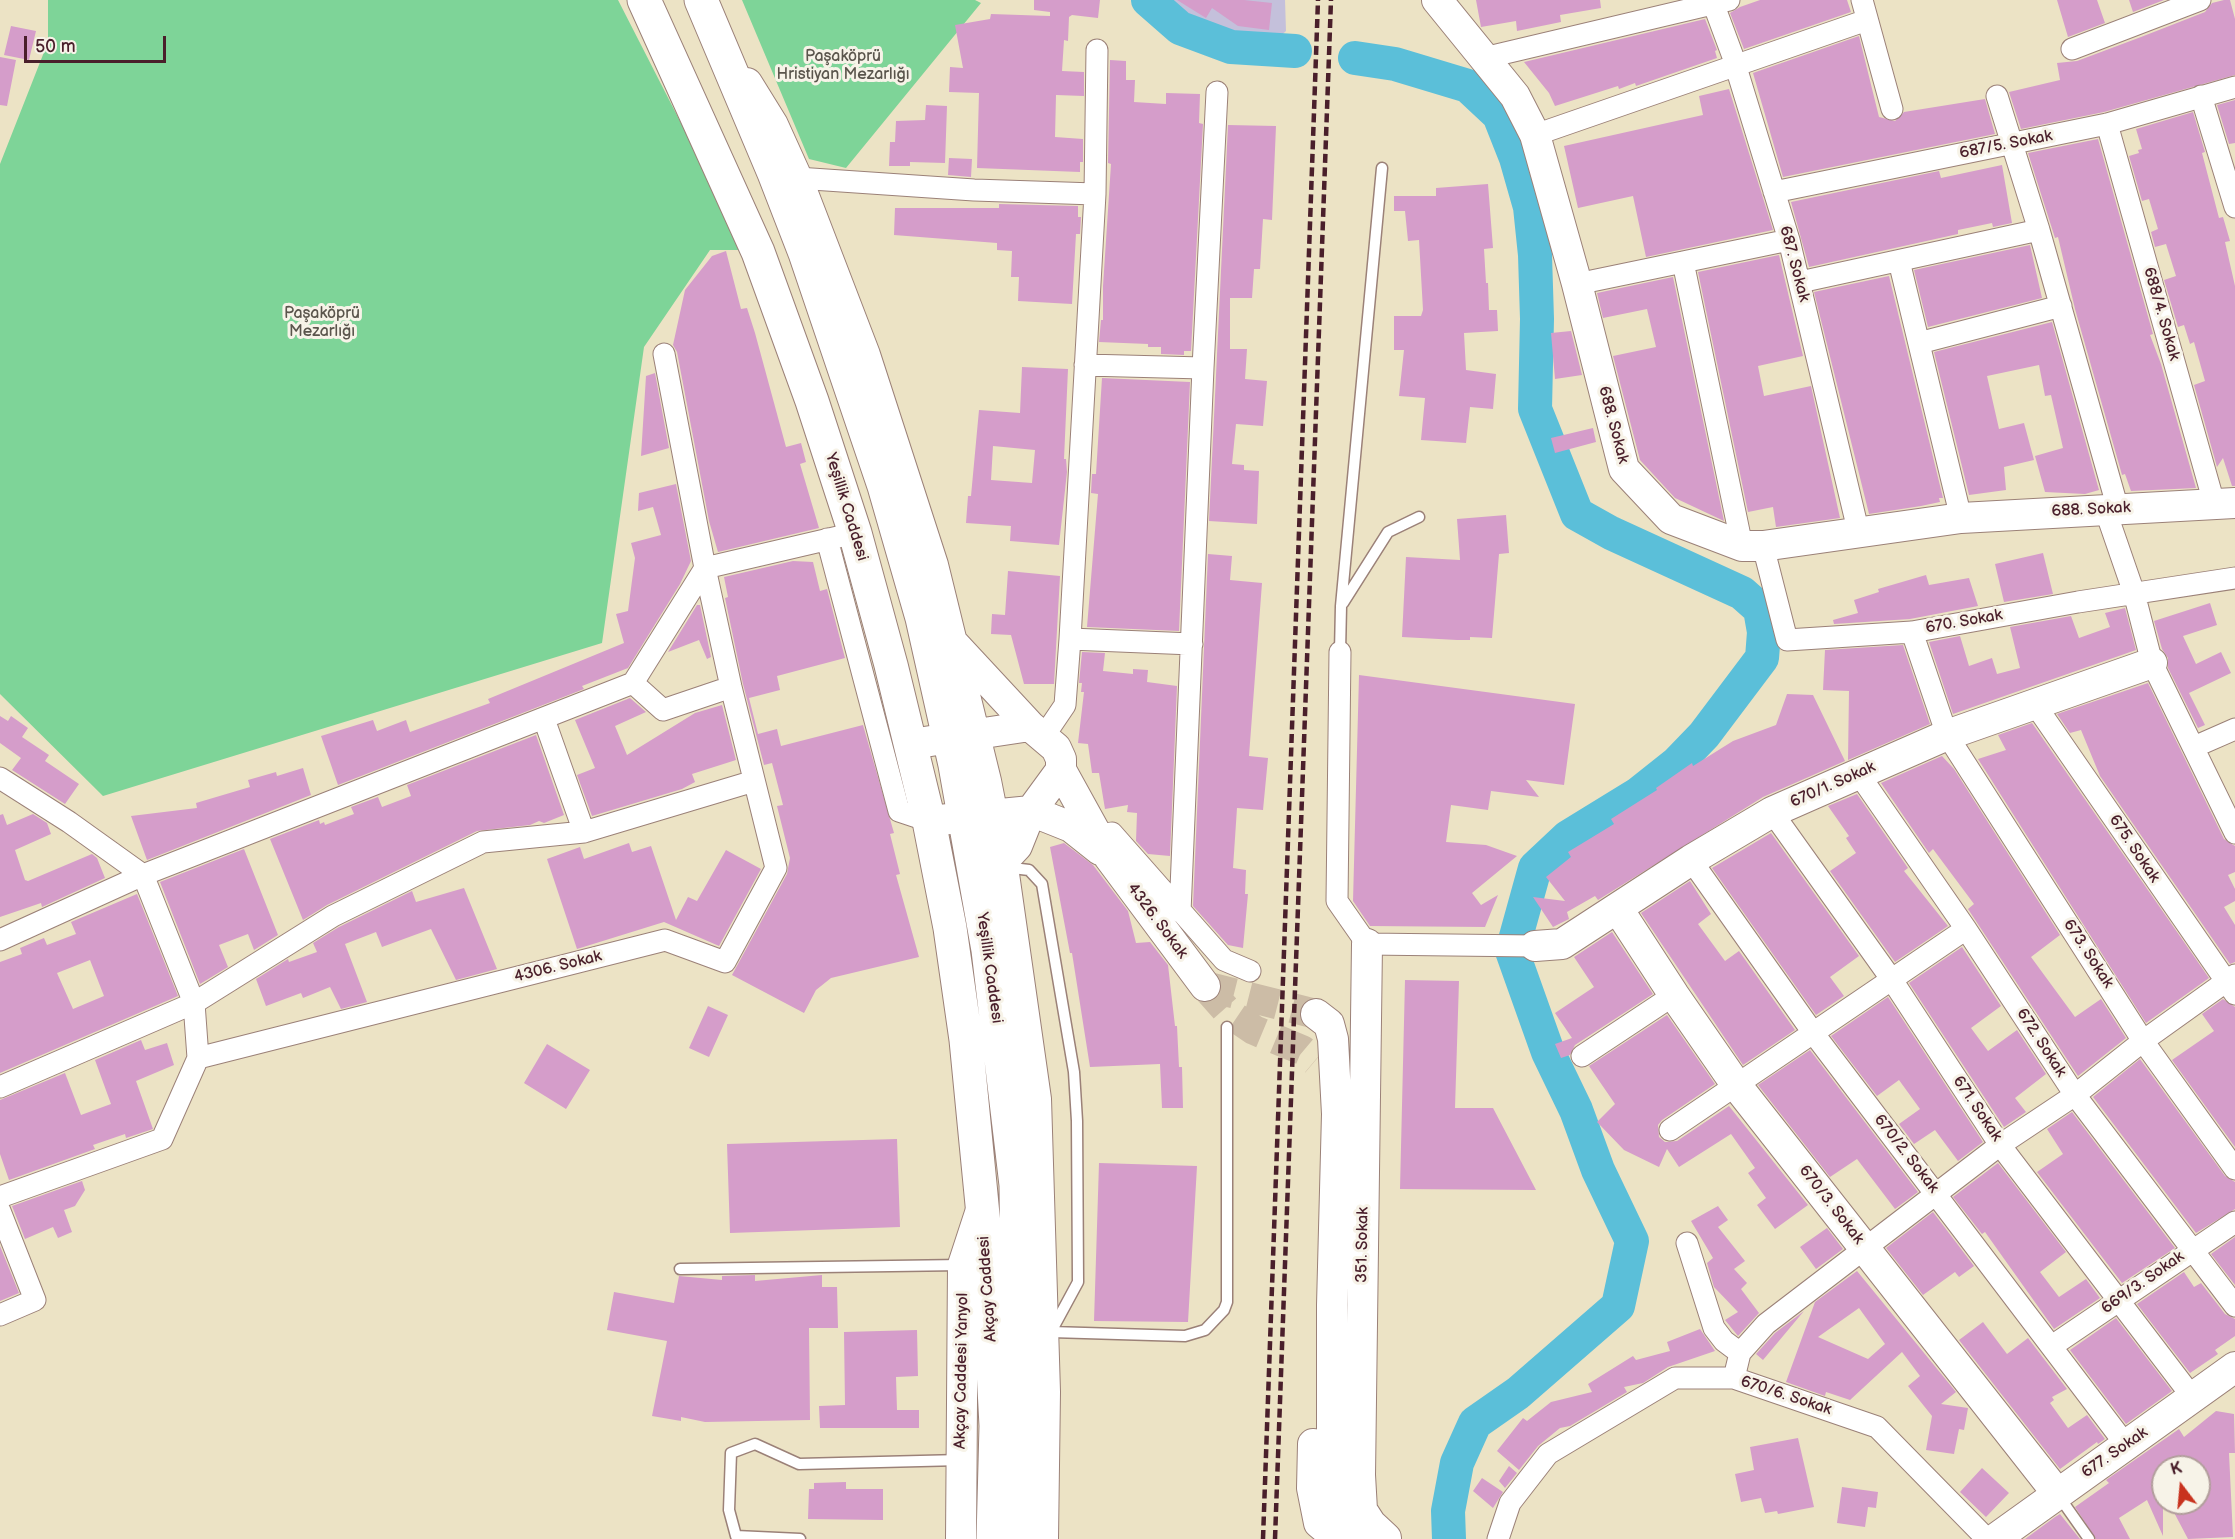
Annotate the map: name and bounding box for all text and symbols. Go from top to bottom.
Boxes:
scale bar [27,24,170,62]
text: 50 m [35,36,76,57]
park label: Paşaköprü Hristiyan Mezarlığı [777,47,909,85]
street label: 687/5. Sokak [1958,127,2054,163]
street label: 687. Sokak [1775,224,1813,304]
street label: 688/4. Sokak [2139,265,2183,363]
park label: Paşaköprü Mezarlığı [284,304,360,342]
street label: 688. Sokak [1593,384,1633,466]
street label: Yeşillik Caddesi [820,451,872,563]
street label: 688. Sokak [2051,498,2131,522]
street label: 670. Sokak [1924,606,2004,638]
street label: 670/1. Sokak [1787,758,1879,812]
street label: 675. Sokak [2104,812,2164,886]
street label: 4326. Sokak [1122,879,1192,963]
street label: Yeşillik Caddesi [972,911,1006,1025]
street label: 673. Sokak [2059,916,2117,992]
street label: 4306. Sokak [512,947,604,987]
street label: 672. Sokak [2012,1005,2070,1081]
street label: 671. Sokak [1948,1073,2006,1145]
street label: 670/2. Sokak [1869,1111,1943,1197]
street label: 670/3. Sokak [1794,1162,1868,1248]
street label: 351. Sokak [1353,1207,1373,1283]
street label: Akçay Caddesi [975,1235,1001,1343]
street label: 669/3. Sokak [2098,1247,2188,1319]
street label: Akçay Caddesi Yanyol [951,1293,973,1449]
street label: 670/6. Sokak [1738,1372,1834,1420]
street label: 677. Sokak [2078,1423,2152,1483]
north arrow [2151,1455,2211,1515]
text: K [2169,1459,2184,1480]

